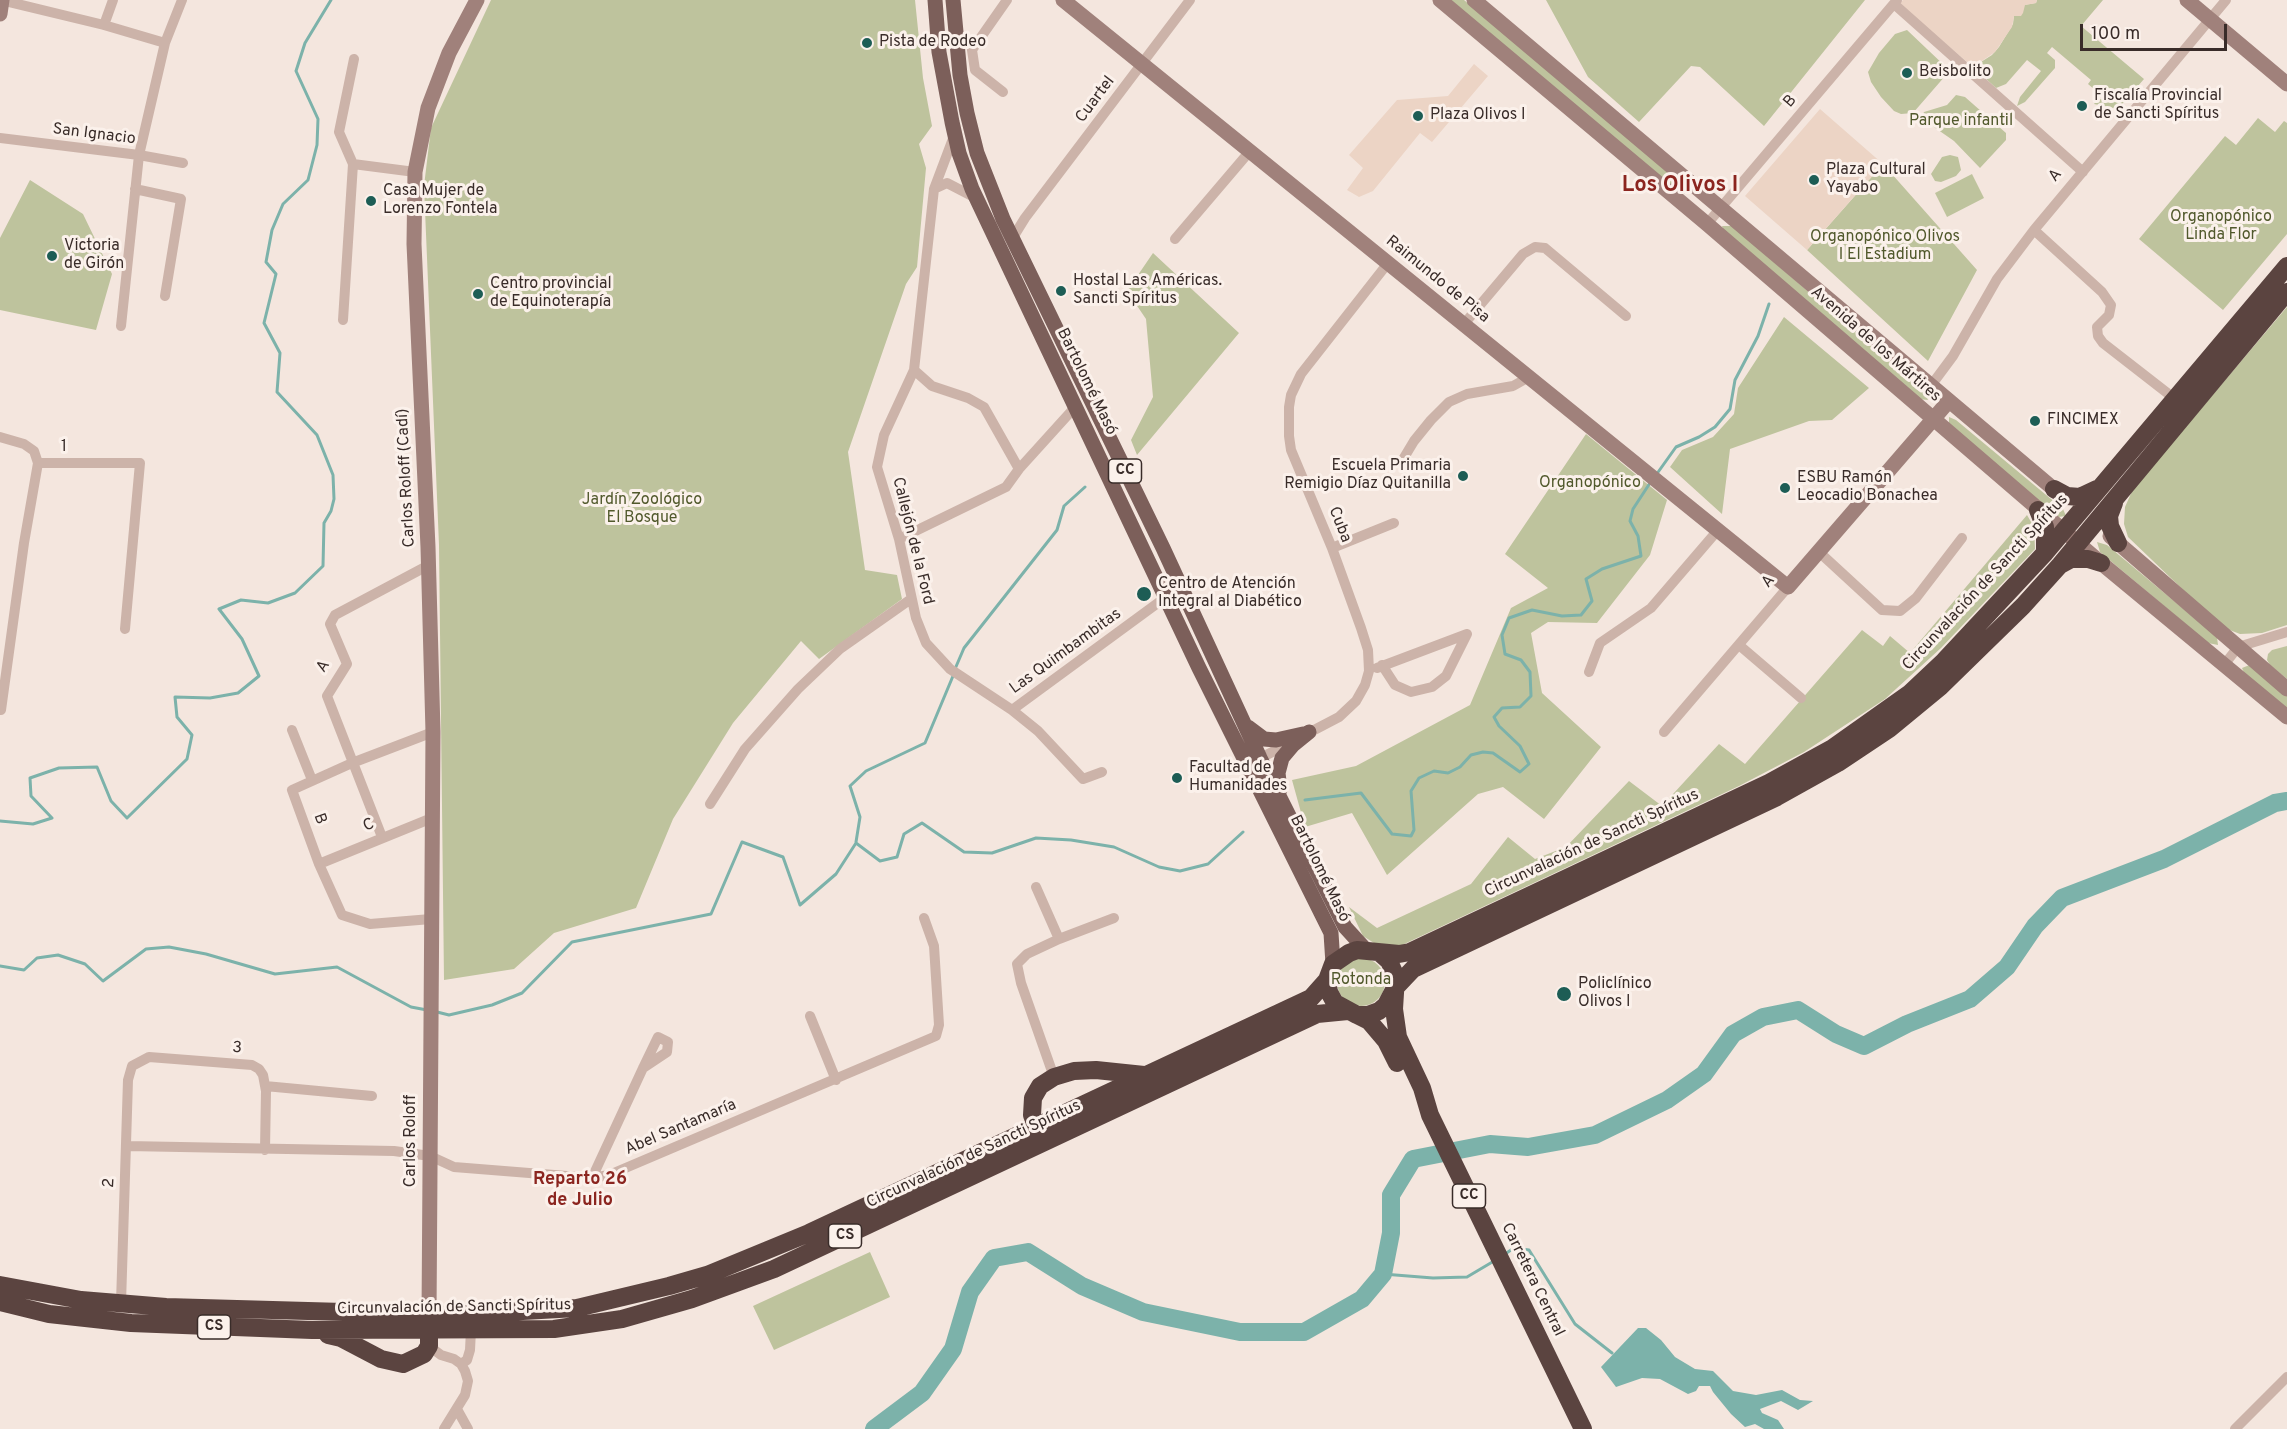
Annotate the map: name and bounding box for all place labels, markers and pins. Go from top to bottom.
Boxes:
place label: Pista de Rodeo [879,33,986,53]
marker: Pista de Rodeo [860,36,874,50]
place label: Beisbolito [1919,63,1991,83]
marker: Beisbolito [1900,66,1914,80]
place label: Fiscalía Provincial de Sancti Spíritus [2094,87,2222,125]
marker: Fiscalía Provincial de Sancti Spíritus [2075,99,2089,113]
place label: Plaza Olivos I [1430,106,1526,126]
marker: Plaza Olivos I [1411,109,1425,123]
place label: Plaza Cultural Yayabo [1826,161,1926,199]
marker: Plaza Cultural Yayabo [1807,173,1821,187]
place label: Casa Mujer de Lorenzo Fontela [383,182,497,220]
marker: Casa Mujer de Lorenzo Fontela [364,194,378,208]
place label: Victoria de Girón [64,237,124,275]
marker: Victoria de Girón [45,249,59,263]
place label: Hostal Las Américas. Sancti Spíritus [1073,272,1222,310]
place label: Centro provincial de Equinoterapía [490,275,612,313]
marker: Hostal Las Américas. Sancti Spíritus [1054,284,1068,298]
marker: Centro provincial de Equinoterapía [471,287,485,301]
place label: FINCIMEX [2047,411,2119,431]
marker: FINCIMEX [2028,414,2042,428]
place label: Escuela Primaria Remigio Díaz Quitanilla [1284,457,1451,495]
marker: Escuela Primaria Remigio Díaz Quitanilla [1456,469,1470,483]
place label: ESBU Ramón Leocadio Bonachea [1797,469,1938,507]
marker: ESBU Ramón Leocadio Bonachea [1778,481,1792,495]
place label: Centro de Atención Integral al Diabético [1158,575,1302,613]
marker: Centro de Atención Integral al Diabético [1135,585,1153,603]
place label: Facultad de Humanidades [1189,759,1287,797]
marker: Facultad de Humanidades [1170,771,1184,785]
place label: Policlínico Olivos I [1578,975,1652,1013]
marker: Policlínico Olivos I [1555,985,1573,1003]

